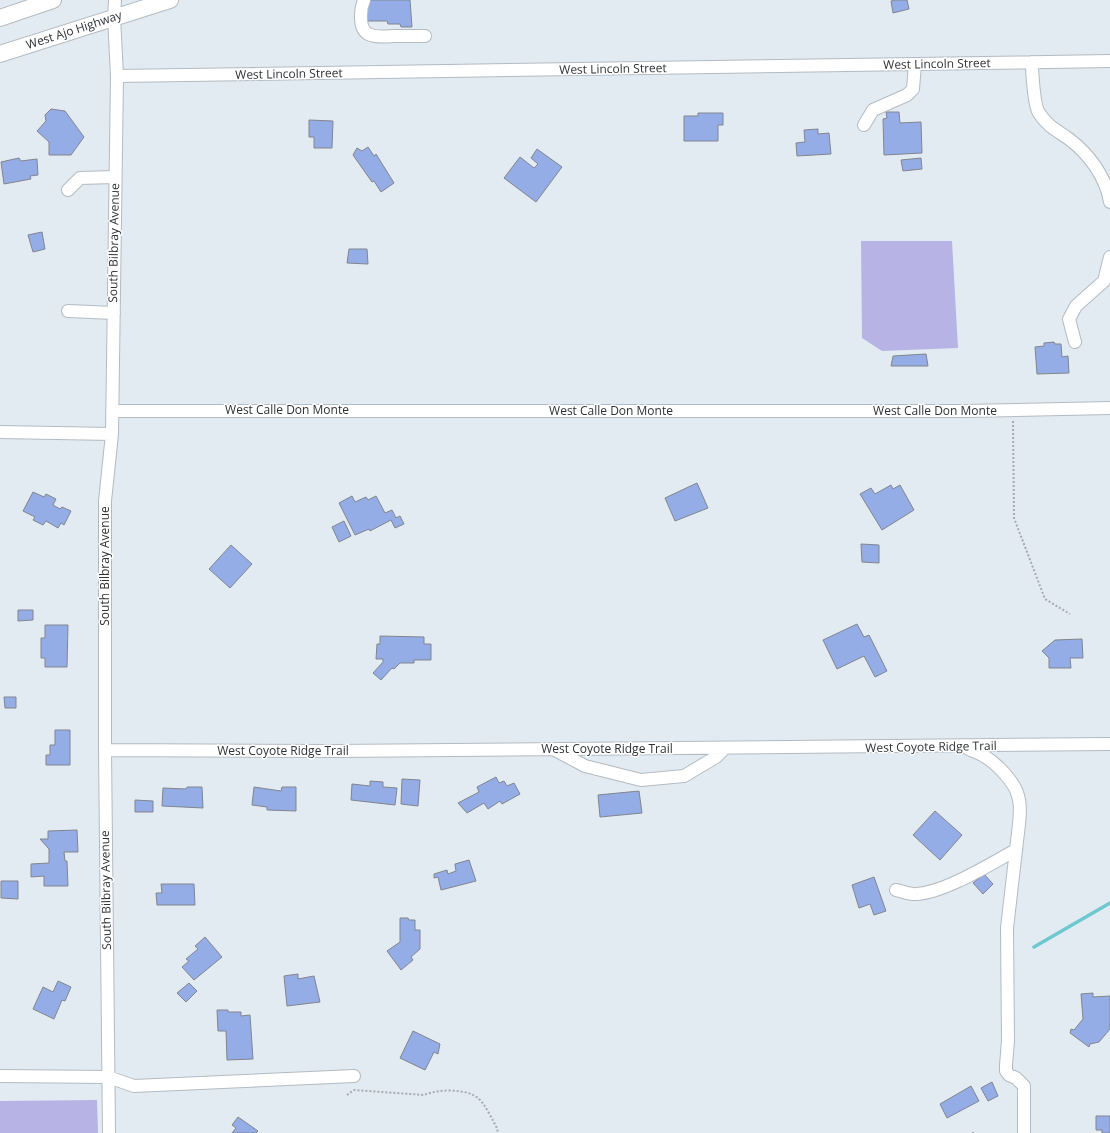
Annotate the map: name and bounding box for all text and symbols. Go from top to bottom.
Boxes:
street label: West Ajo Highway [24,6,125,53]
street label: West Lincoln Street [883,54,991,73]
street label: West Lincoln Street [559,59,667,78]
street label: West Lincoln Street [235,64,343,83]
street label: South Bilbray Avenue [104,183,123,303]
street label: West Calle Don Monte [225,401,349,418]
street label: West Calle Don Monte [549,402,673,419]
street label: West Calle Don Monte [873,402,997,419]
street label: South Bilbray Avenue [96,506,113,626]
street label: West Coyote Ridge Trail [865,737,997,756]
street label: West Coyote Ridge Trail [541,740,673,757]
street label: West Coyote Ridge Trail [217,742,349,759]
street label: South Bilbray Avenue [96,830,115,950]

